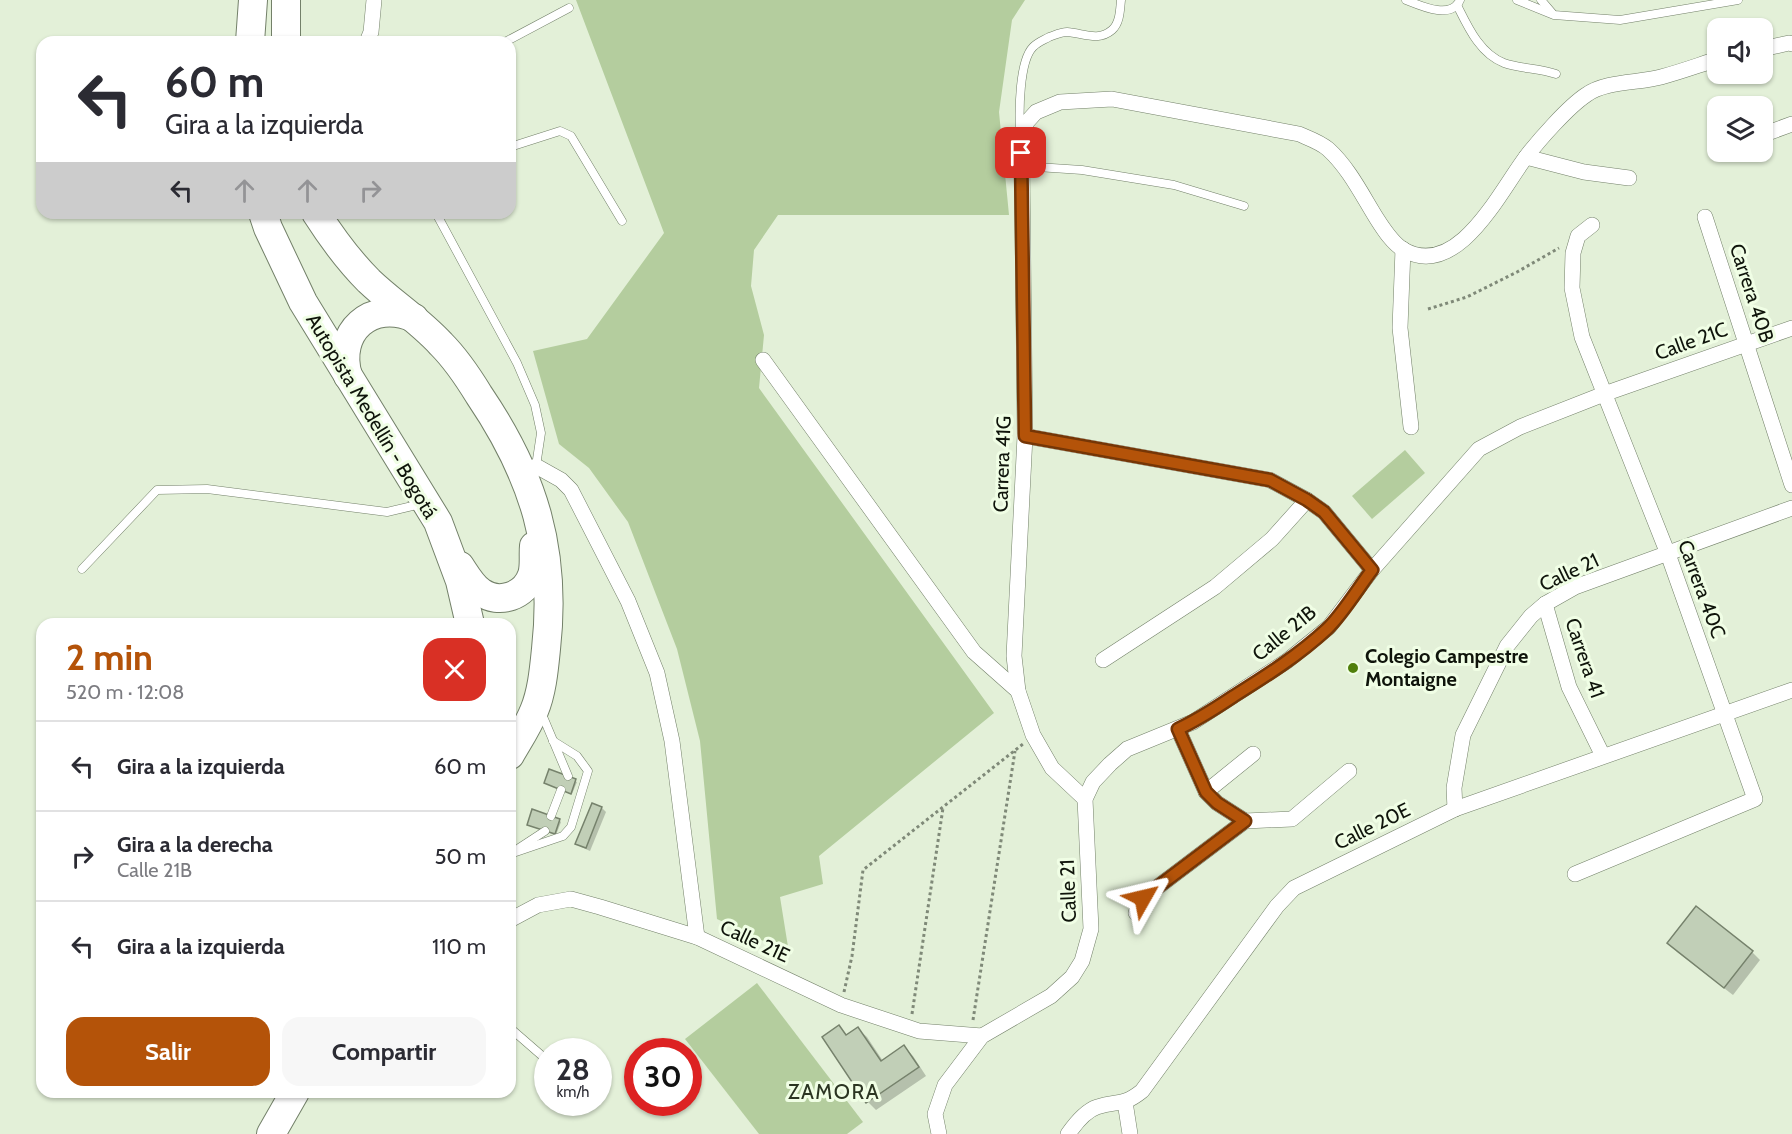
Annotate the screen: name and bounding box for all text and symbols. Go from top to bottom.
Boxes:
map controls [1707,18,1773,162]
button: sound [1707,18,1773,84]
text: 60 m [165,56,264,108]
icon: left [66,60,144,138]
button: layers [1707,96,1773,162]
text: Gira a la izquierda [165,108,364,141]
pin [995,127,1046,178]
icon: arrive [1004,136,1037,169]
icon: left [165,174,198,207]
icon: ahead [228,174,261,207]
icon: ahead [291,174,324,207]
icon: right [354,174,387,207]
street label: Carrera 40B [1725,241,1779,345]
street label: Autopista Medellín - Bogotá [301,309,443,523]
street label: Calle 21C [1652,317,1730,365]
street label: Carrera 41G [988,415,1016,513]
street label: Carrera 40C [1673,537,1731,641]
street label: Calle 21 [1535,548,1603,596]
street label: Calle 21B [1247,600,1321,666]
street label: Carrera 41 [1560,615,1610,701]
text: 2 min [66,635,153,679]
button: close [423,638,486,701]
place label: Colegio Campestre Montaigne [1365,644,1528,691]
marker: Colegio Campestre Montaigne [1346,661,1360,675]
text: 520 m · 12:08 [66,680,184,704]
icon: left [66,750,99,783]
text: Gira a la izquierda [117,753,285,780]
text: 60 m [434,753,486,780]
street label: Calle 20E [1330,797,1414,855]
text: Gira a la derecha [117,831,273,858]
icon: right [66,840,99,873]
text: 50 m [434,843,486,870]
text: Calle 21B [117,858,192,882]
street label: Calle 21 [1055,859,1081,923]
position arrow [1111,866,1175,930]
street label: Calle 21E [716,914,794,968]
icon: left [66,930,99,963]
text: Gira a la izquierda [117,933,285,960]
text: 110 m [432,933,486,960]
button: Salir [66,1017,270,1086]
button: Compartir [282,1017,486,1086]
speed limit sign: 30 [624,1038,702,1116]
text: 28 [556,1051,590,1088]
district label: ZAMORA [788,1079,880,1104]
text: km/h [557,1083,589,1101]

